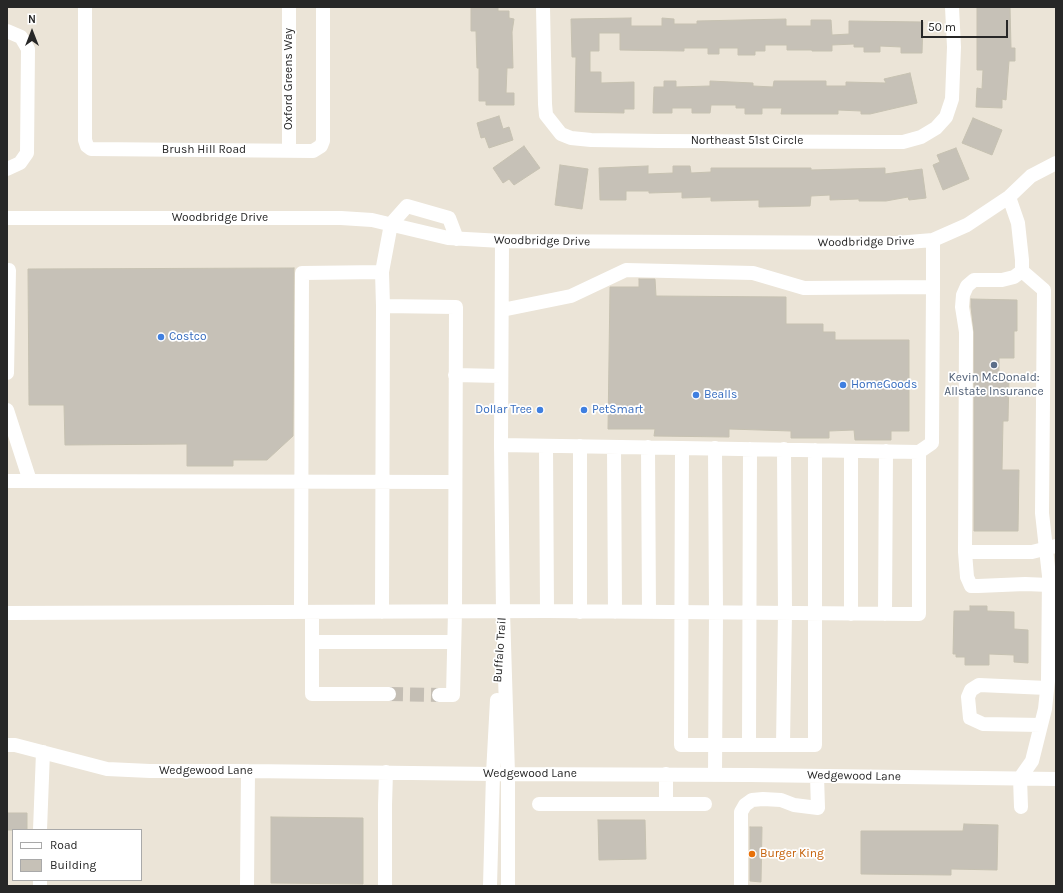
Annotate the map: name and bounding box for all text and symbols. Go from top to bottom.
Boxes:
north arrow [12,12,52,52]
scale bar [923,12,1010,38]
text: N [28,13,36,26]
text: 50 m [928,20,956,34]
street label: Oxford Greens Way [282,28,296,130]
street label: Northeast 51st Circle [691,134,803,148]
street label: Brush Hill Road [162,143,246,157]
street label: Woodbridge Drive [172,211,268,225]
street label: Woodbridge Drive [494,233,590,249]
street label: Woodbridge Drive [818,234,914,250]
place label: Costco [169,330,206,344]
marker: Costco [156,332,166,342]
marker: Kevin McDonald: Allstate Insurance [989,360,999,370]
place label: Kevin McDonald: Allstate Insurance [944,371,1044,399]
place label: HomeGoods [851,378,917,392]
marker: HomeGoods [838,380,848,390]
place label: Bealls [704,388,737,402]
marker: Bealls [691,390,701,400]
place label: Dollar Tree [475,403,532,417]
place label: PetSmart [592,403,643,417]
marker: Dollar Tree [535,405,545,415]
marker: PetSmart [579,405,589,415]
street label: Buffalo Trail [491,617,509,683]
street label: Wedgewood Lane [159,764,253,778]
street label: Wedgewood Lane [483,767,577,781]
street label: Wedgewood Lane [807,768,901,784]
legend [12,829,142,881]
text: Road [50,838,78,852]
place label: Burger King [760,847,824,861]
marker: Burger King [747,849,757,859]
text: Building [50,858,96,872]

